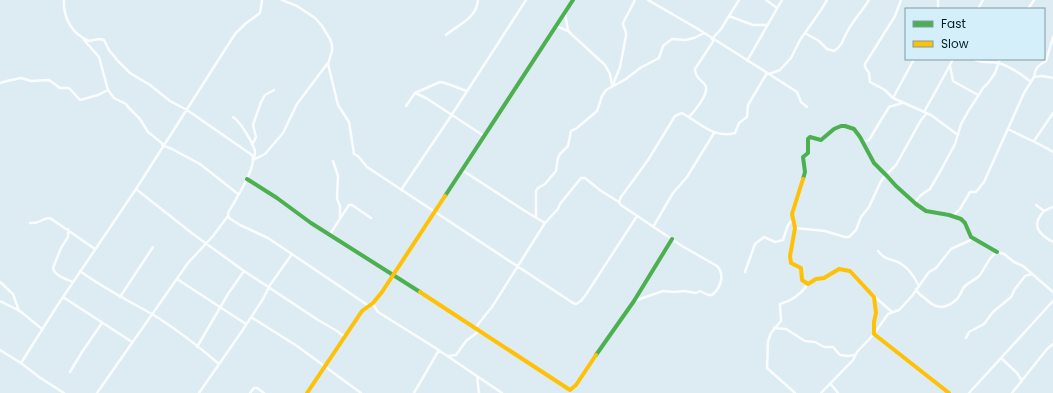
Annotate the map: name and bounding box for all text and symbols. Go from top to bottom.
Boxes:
legend [905,8,1045,60]
text: Fast [941,15,966,32]
text: Slow [941,35,969,52]

